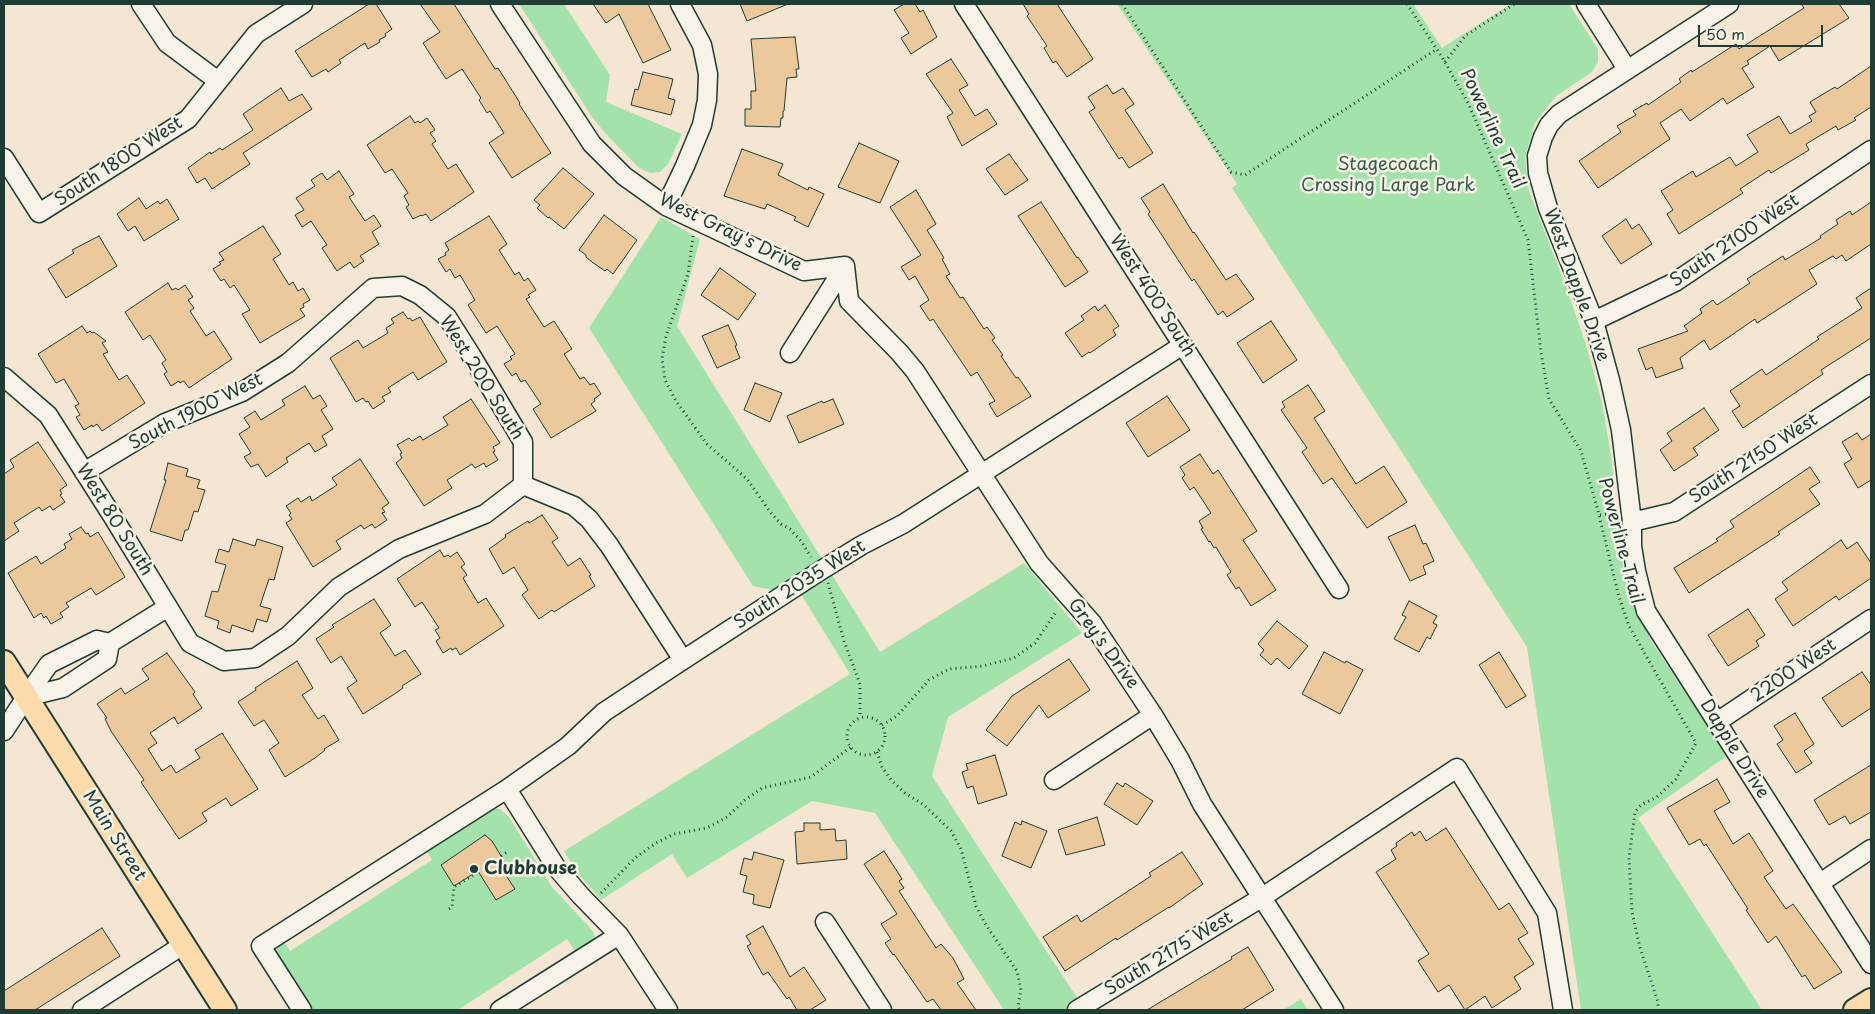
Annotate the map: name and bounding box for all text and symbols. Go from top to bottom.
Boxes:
scale bar [1700,15,1825,47]
text: 50 m [1706,22,1745,45]
street label: Powerline Trail [1455,66,1529,192]
street label: South 1800 West [51,113,187,211]
park label: Stagecoach Crossing Large Park [1301,154,1475,196]
street label: West Gray's Drive [655,189,805,277]
street label: South 2100 West [1667,190,1803,292]
street label: West Dapple Drive [1538,206,1614,364]
street label: West 400 South [1104,231,1200,361]
street label: West 200 South [434,312,528,444]
street label: South 1900 West [125,369,267,455]
street label: South 2150 West [1686,409,1822,509]
street label: West 80 South [71,460,157,580]
street label: Powerline Trail [1593,475,1647,607]
street label: South 2035 West [730,536,870,634]
street label: Grey's Drive [1063,594,1143,694]
street label: 2200 West [1747,635,1841,707]
street label: Dapple Drive [1695,695,1773,803]
street label: Main Street [78,787,150,885]
place label: Clubhouse [484,858,577,880]
marker: Clubhouse [468,863,480,875]
street label: South 2175 West [1101,907,1237,1001]

